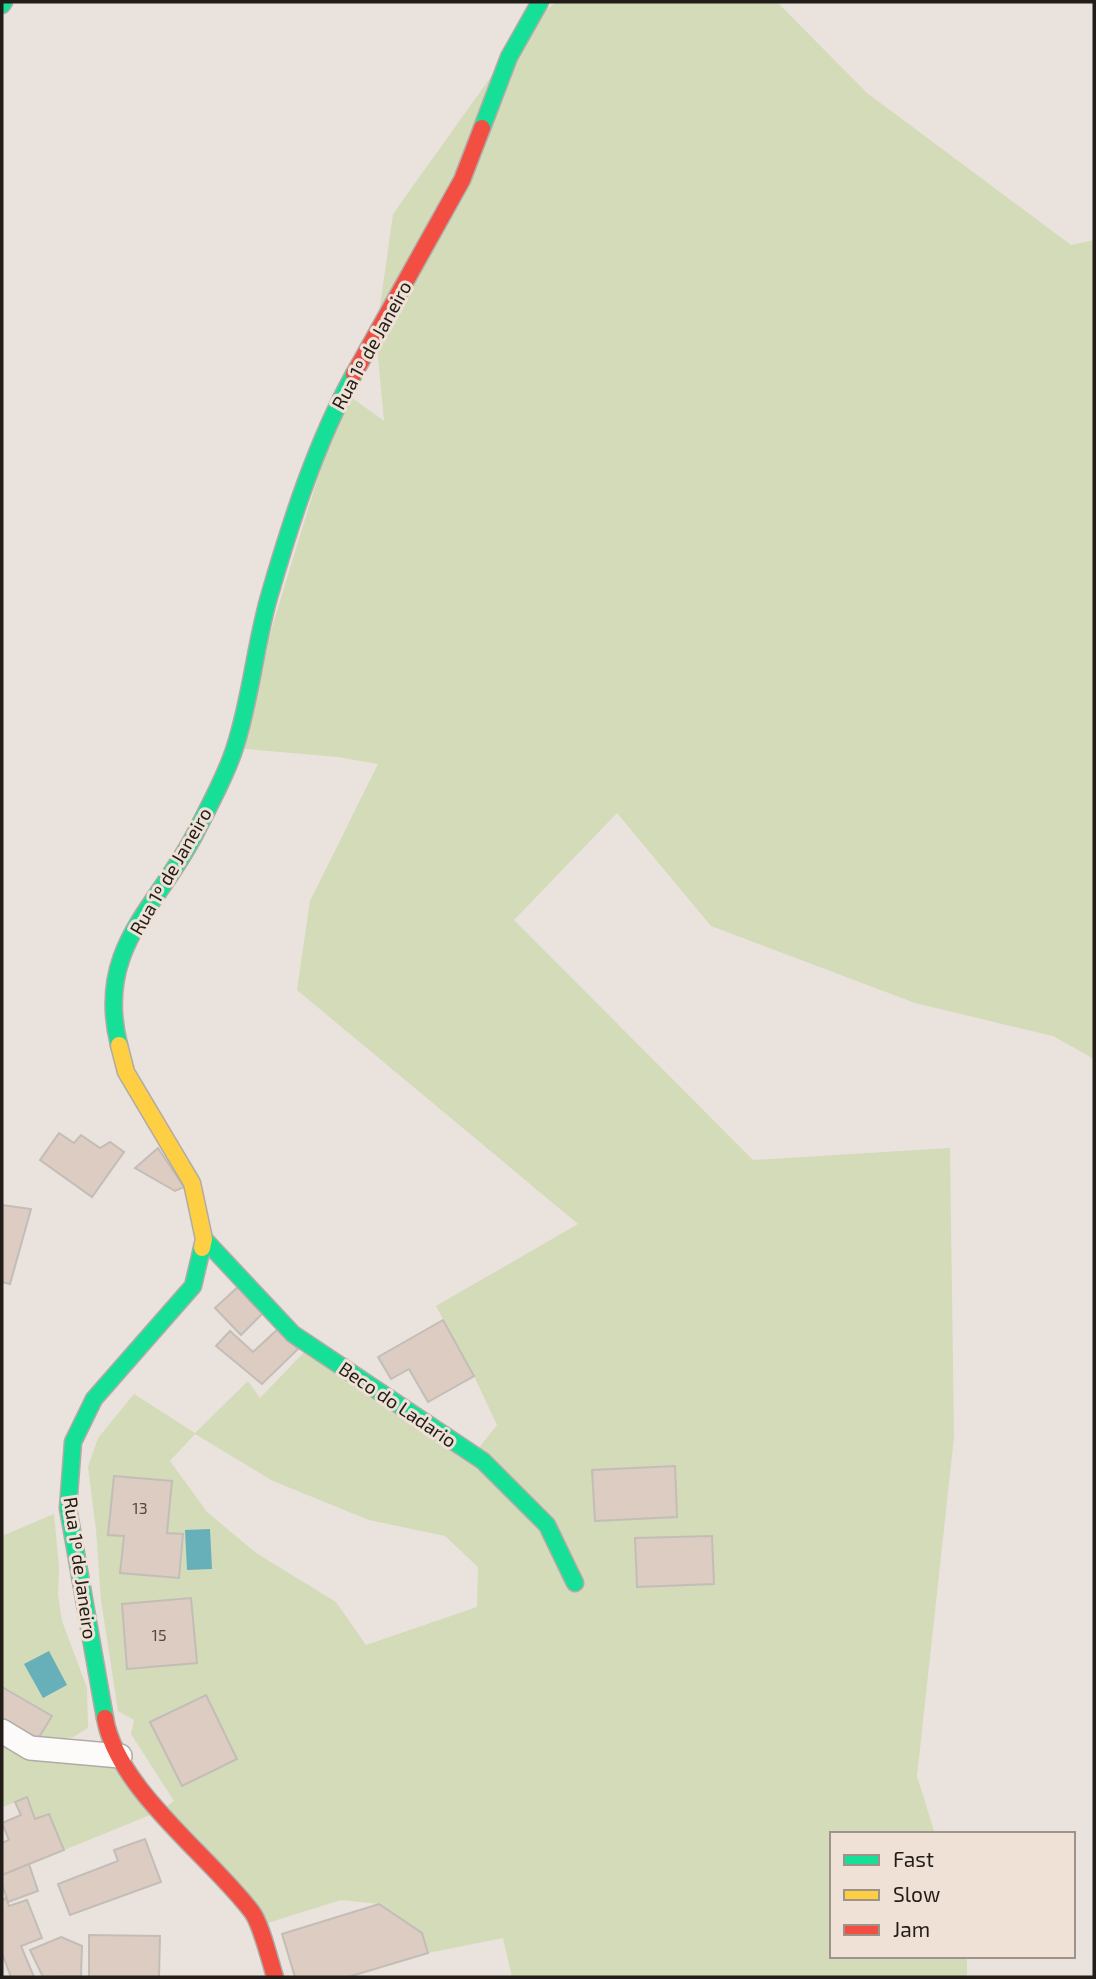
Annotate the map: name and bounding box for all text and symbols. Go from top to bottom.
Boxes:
street label: Rua 1º de Janeiro [326,277,416,413]
street label: Rua 1º de Janeiro [124,803,216,939]
street label: Beco do Ladario [335,1356,461,1452]
street label: Rua 1º de Janeiro [60,1495,102,1641]
house number: 13 [132,1498,148,1517]
house number: 15 [152,1625,166,1644]
legend [830,1832,1075,1958]
text: Fast [893,1846,934,1871]
text: Slow [893,1881,940,1906]
text: Jam [893,1916,930,1941]

